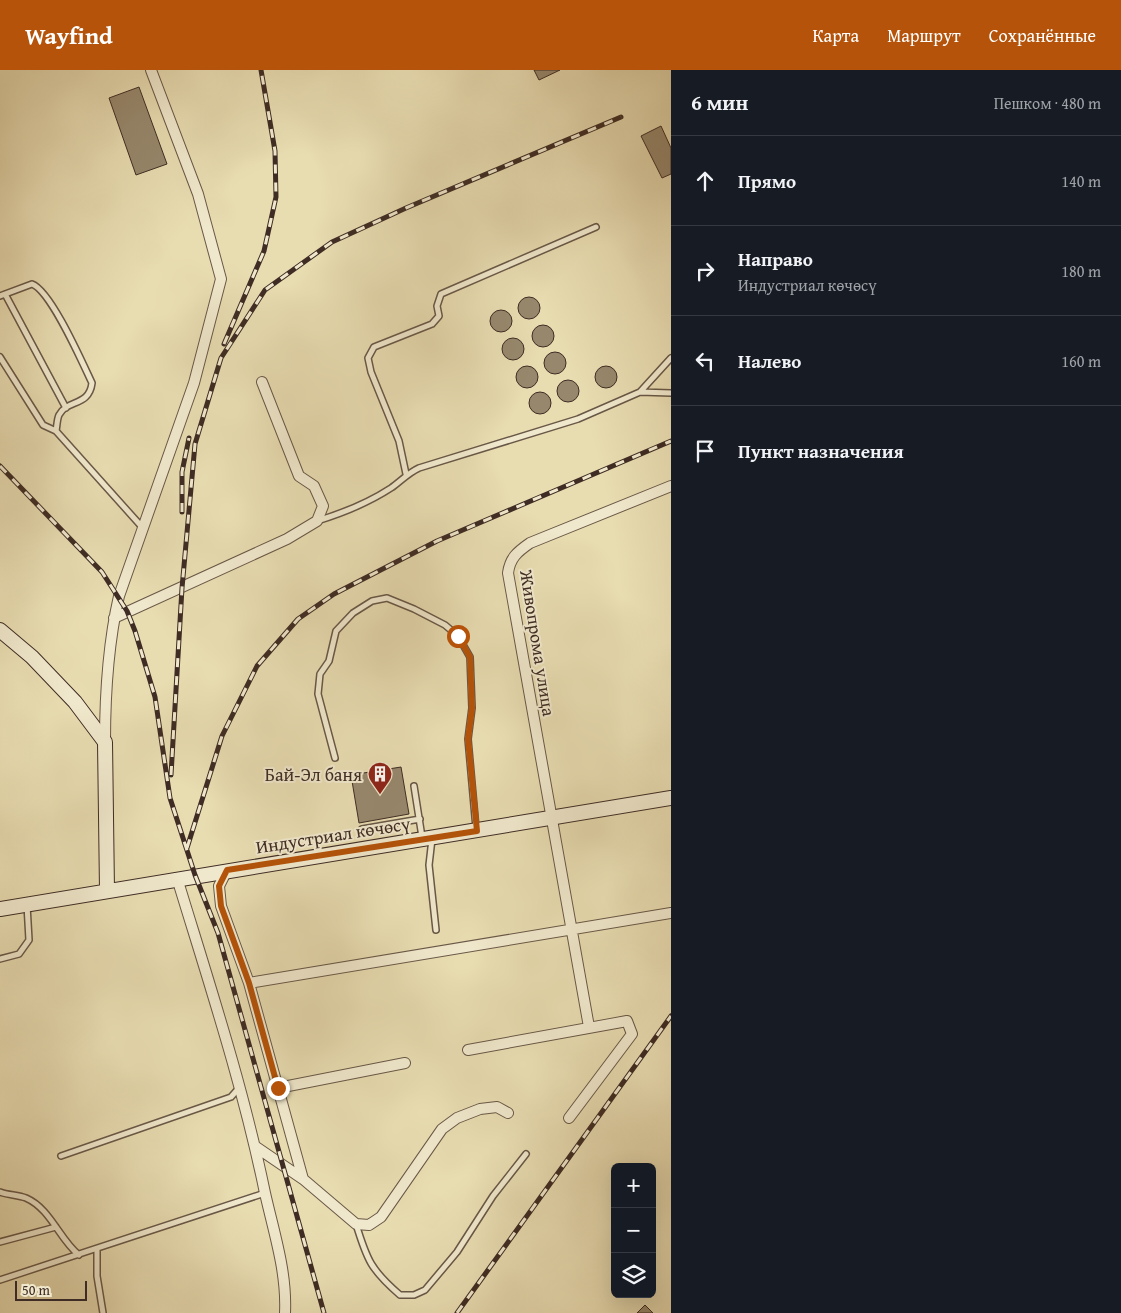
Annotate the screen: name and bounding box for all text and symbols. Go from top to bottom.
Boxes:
text: Wayfind [25,18,113,53]
text: Карта [813,22,859,49]
text: Маршрут [887,22,961,49]
text: Сохранённые [989,22,1096,49]
text: 6 мин [691,87,748,118]
text: Пешком · 480 m [994,91,1101,115]
icon: ahead [691,167,719,195]
text: Прямо [738,167,796,195]
text: 140 m [1061,169,1101,193]
text: Направо [738,245,813,273]
icon: right [691,257,719,285]
text: 180 m [1061,259,1101,283]
text: Индустриал көчөсү [738,273,877,297]
icon: left [691,347,719,375]
text: Налево [738,347,801,375]
text: 160 m [1061,349,1101,373]
icon: arrive [691,437,719,465]
text: Пункт назначения [738,437,904,465]
street label: Живопрома улица [513,567,563,718]
route start [447,625,470,648]
place label: Бай-Эл баня [265,761,362,788]
building icon: Бай-Эл баня [367,761,393,795]
street label: Индустриал көчөсү [254,809,413,861]
route end [267,1077,290,1100]
map controls [611,1163,656,1298]
button: + [611,1163,656,1208]
button: − [611,1208,656,1253]
button: layers [611,1253,656,1298]
scale bar [15,1278,88,1301]
text: 50 m [22,1280,50,1300]

